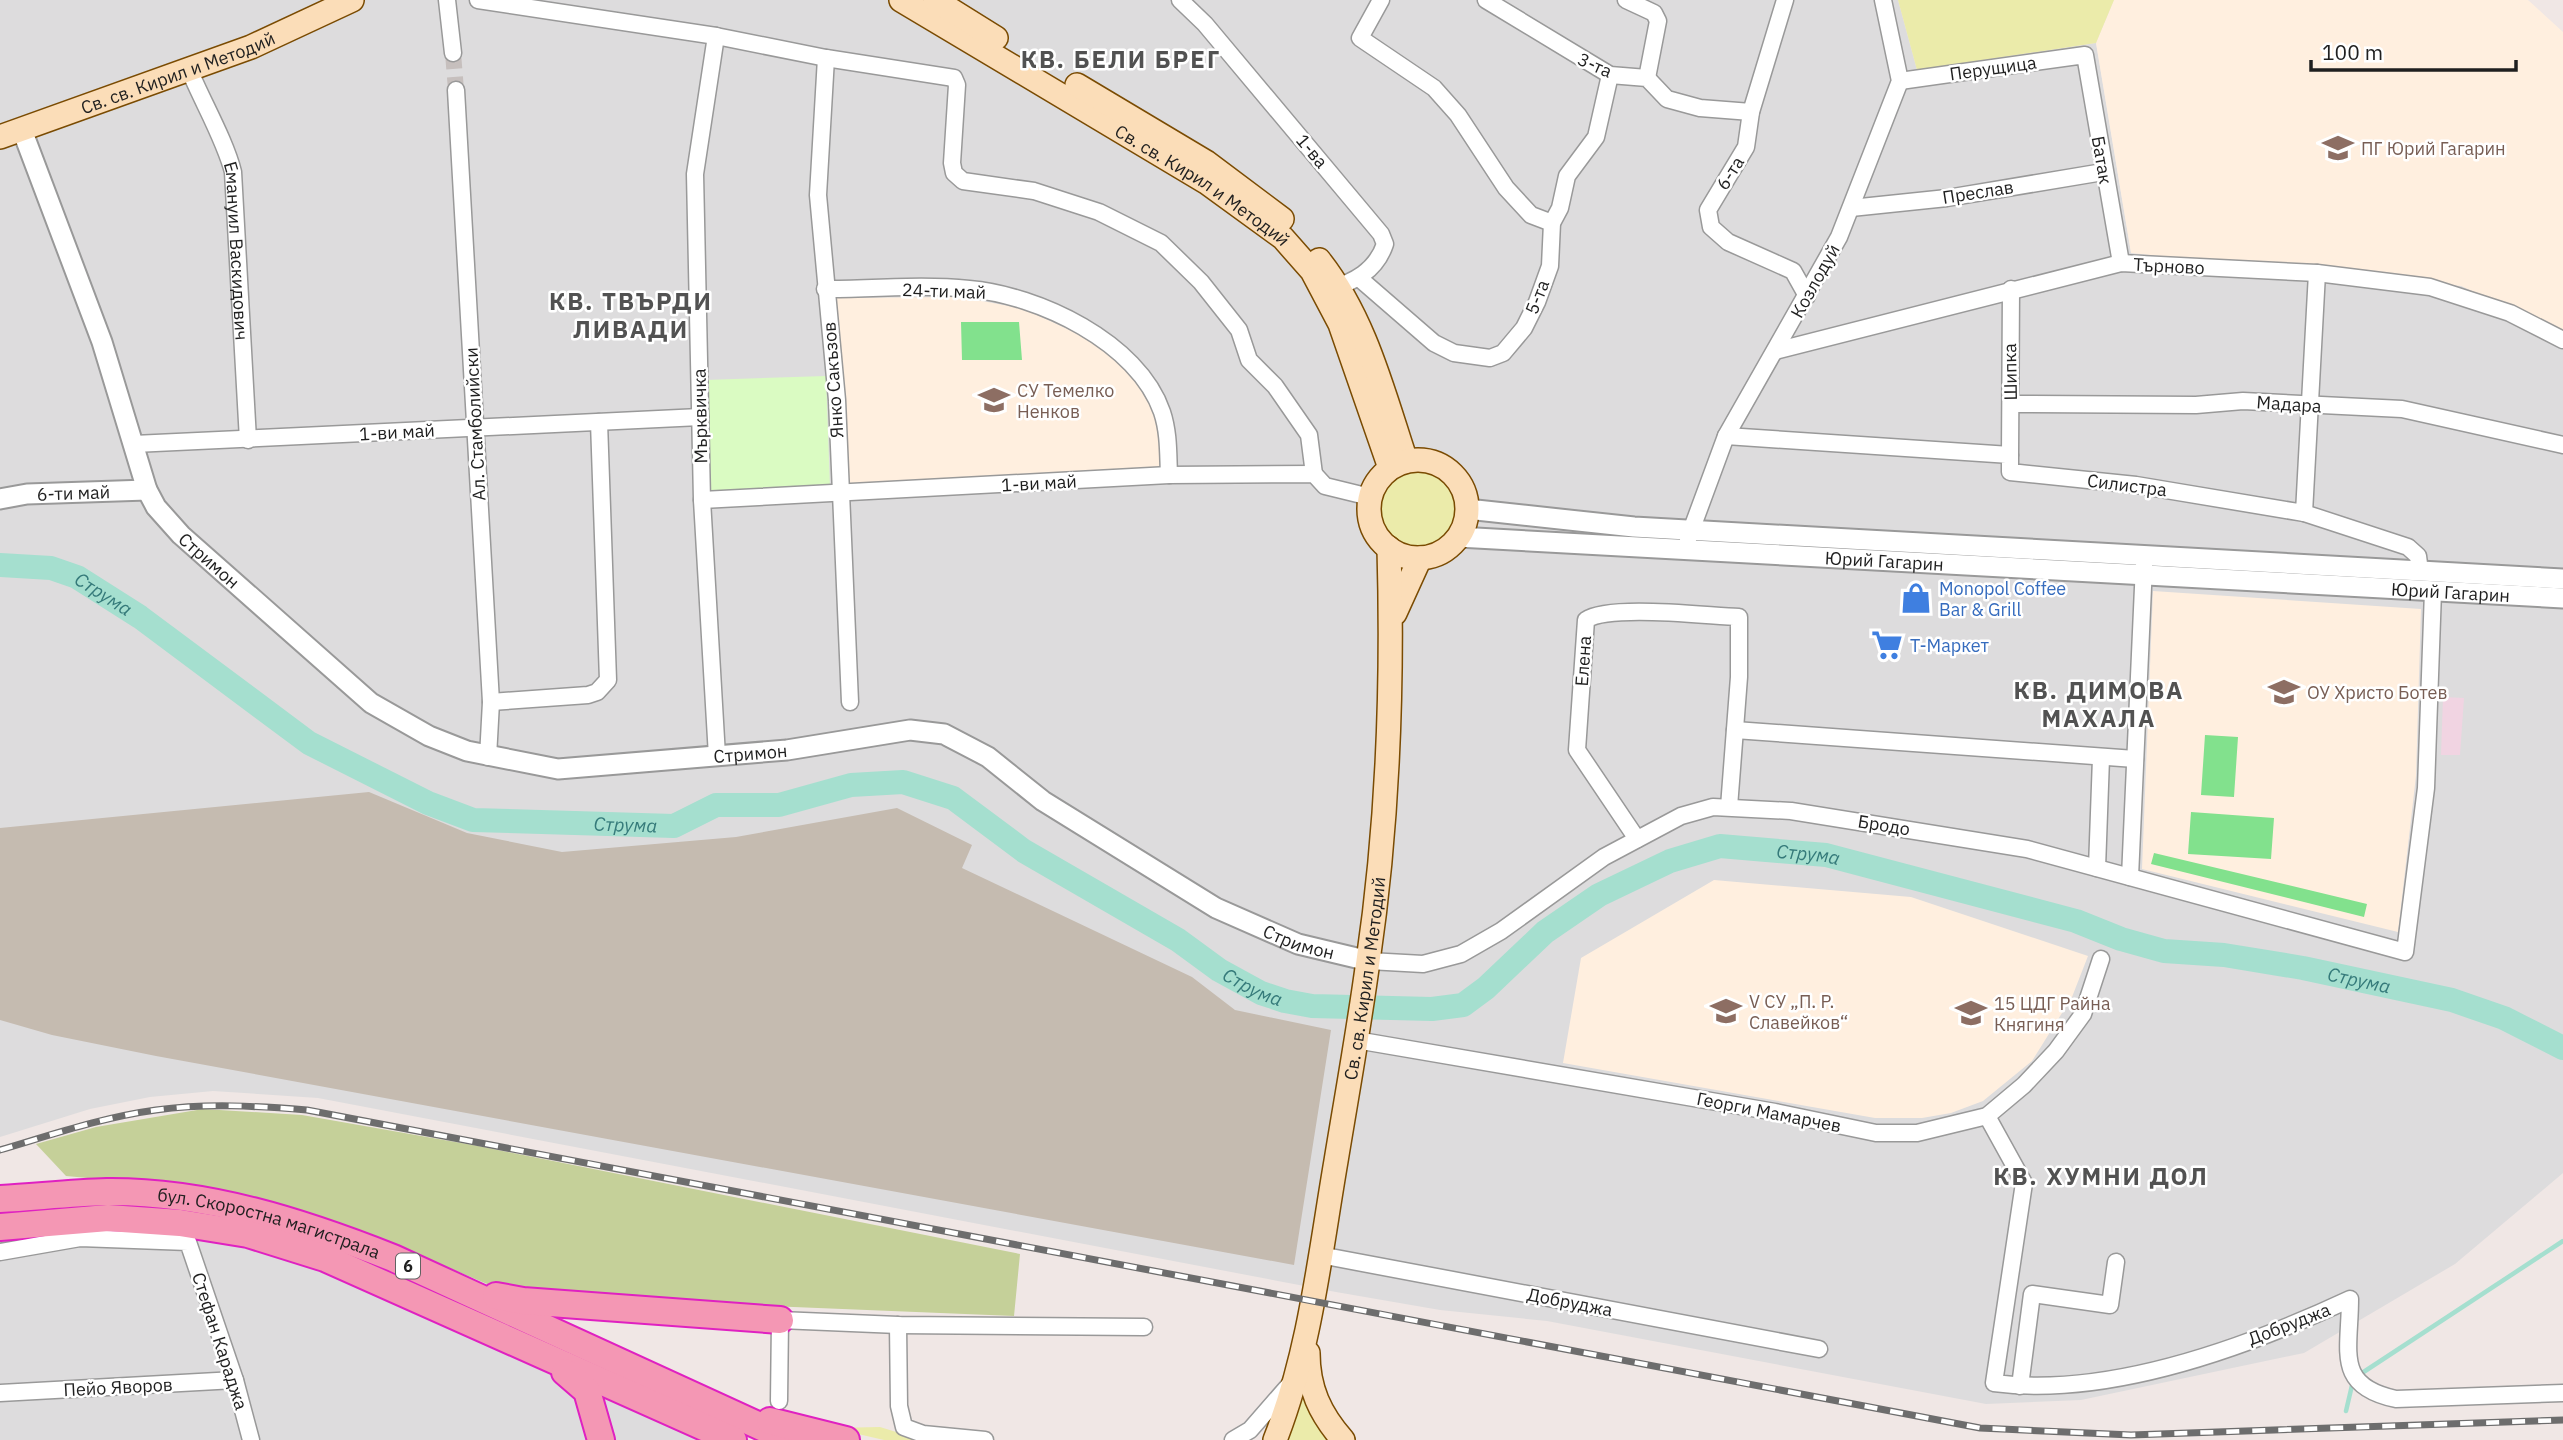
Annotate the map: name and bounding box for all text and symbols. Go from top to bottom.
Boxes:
street label: Св. св. Кирил и Методий [77,26,278,119]
scale bar [2311,28,2516,72]
text: 100 m [2322,38,2383,66]
district label: КВ. БЕЛИ БРЕГ [1021,43,1221,75]
street label: 3-та [1574,47,1616,83]
street label: Перущица [1948,50,2038,85]
street label: Св. св. Кирил и Методий [1111,119,1296,250]
street label: 1-ва [1291,129,1333,173]
school or university icon: ПГ Юрий Гагарин [2321,131,2355,165]
street label: Батак [2086,134,2118,186]
place label: ПГ Юрий Гагарин [2361,137,2506,160]
street label: 6-та [1711,152,1749,194]
street label: Емануил Васкидович [219,158,254,341]
street label: Преслав [1941,175,2015,209]
street label: Козлодуй [1785,240,1845,322]
street label: Търново [2133,253,2205,279]
street label: 5-та [1520,276,1554,318]
street label: 24-ти май [902,278,986,304]
district label: КВ. ТВЪРДИ ЛИВАДИ [549,285,713,345]
street label: Янко Сакъзов [817,321,849,439]
street label: Шипка [1998,343,2022,401]
street label: Ал. Стамболийски [459,347,491,501]
street label: Мърквичка [688,368,712,464]
place label: СУ Темелко Ненков [1017,379,1114,423]
school or university icon: СУ Темелко Ненков [977,383,1011,417]
street label: Мадара [2256,390,2323,418]
street label: 1-ви май [359,419,435,445]
street label: Силистра [2086,469,2169,501]
street label: 1-ви май [1001,470,1077,496]
street label: 6-ти май [36,480,111,505]
street label: Стримон [174,527,245,593]
street label: Юрий Гагарин [1824,546,1944,575]
water label: Струма [70,567,137,621]
place label: Monopol Coffee Bar & Grill [1939,577,2066,621]
street label: Юрий Гагарин [2390,577,2511,607]
shop icon: Monopol Coffee Bar & Grill [1899,581,1933,615]
supermarket icon: Т-Маркет [1870,628,1904,662]
place label: Т-Маркет [1910,634,1990,657]
street label: Елена [1570,635,1596,687]
district label: КВ. ДИМОВА МАХАЛА [2014,674,2184,734]
school or university icon: ОУ Христо Ботев [2267,675,2301,709]
place label: ОУ Христо Ботев [2307,681,2447,704]
street label: Стримон [713,739,788,768]
street label: Бродо [1856,810,1912,840]
water label: Струма [593,812,658,837]
water label: Струма [1776,839,1843,870]
street label: Св. св. Кирил и Методий [1338,876,1390,1082]
street label: Стримон [1260,919,1337,964]
water label: Струма [1219,962,1286,1011]
water label: Струма [2326,962,2393,998]
place label: V СУ „П. Р. Славейков“ [1749,990,1848,1034]
place label: 15 ЦДГ Райна Княгиня [1994,992,2111,1036]
school or university icon: V СУ „П. Р. Славейков“ [1709,994,1743,1028]
school or university icon: 15 ЦДГ Райна Княгиня [1954,996,1988,1030]
street label: Георги Мамарчев [1695,1087,1843,1137]
district label: КВ. ХУМНИ ДОЛ [1993,1160,2209,1192]
street label: бул. Скоростна магистрала [157,1183,384,1264]
road number: 6 [396,1254,420,1278]
street label: Стефан Караджа [187,1269,253,1413]
street label: Добруджа [1525,1282,1615,1322]
street label: Добруджа [2245,1298,2334,1350]
street label: Пейо Яворов [63,1373,173,1401]

